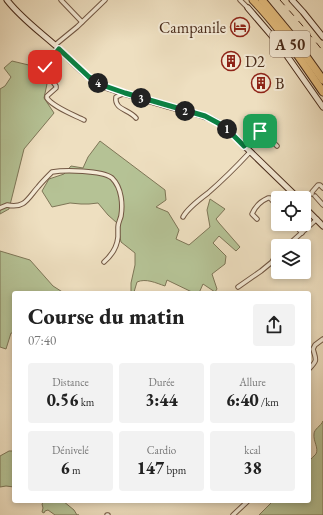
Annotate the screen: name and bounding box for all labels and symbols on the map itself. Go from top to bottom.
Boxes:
hotel icon: Campanile [229,16,251,38]
place label: Campanile [159,17,226,38]
road number: A 50 [270,31,310,57]
pin [28,50,62,84]
building icon: D2 [220,50,242,72]
place label: D2 [245,51,265,72]
building icon: B [250,72,272,94]
pin: 4 [88,73,108,93]
place label: B [275,73,284,94]
pin: 3 [131,88,151,108]
pin: 2 [175,101,195,121]
pin [243,114,277,148]
pin: 1 [217,119,237,139]

